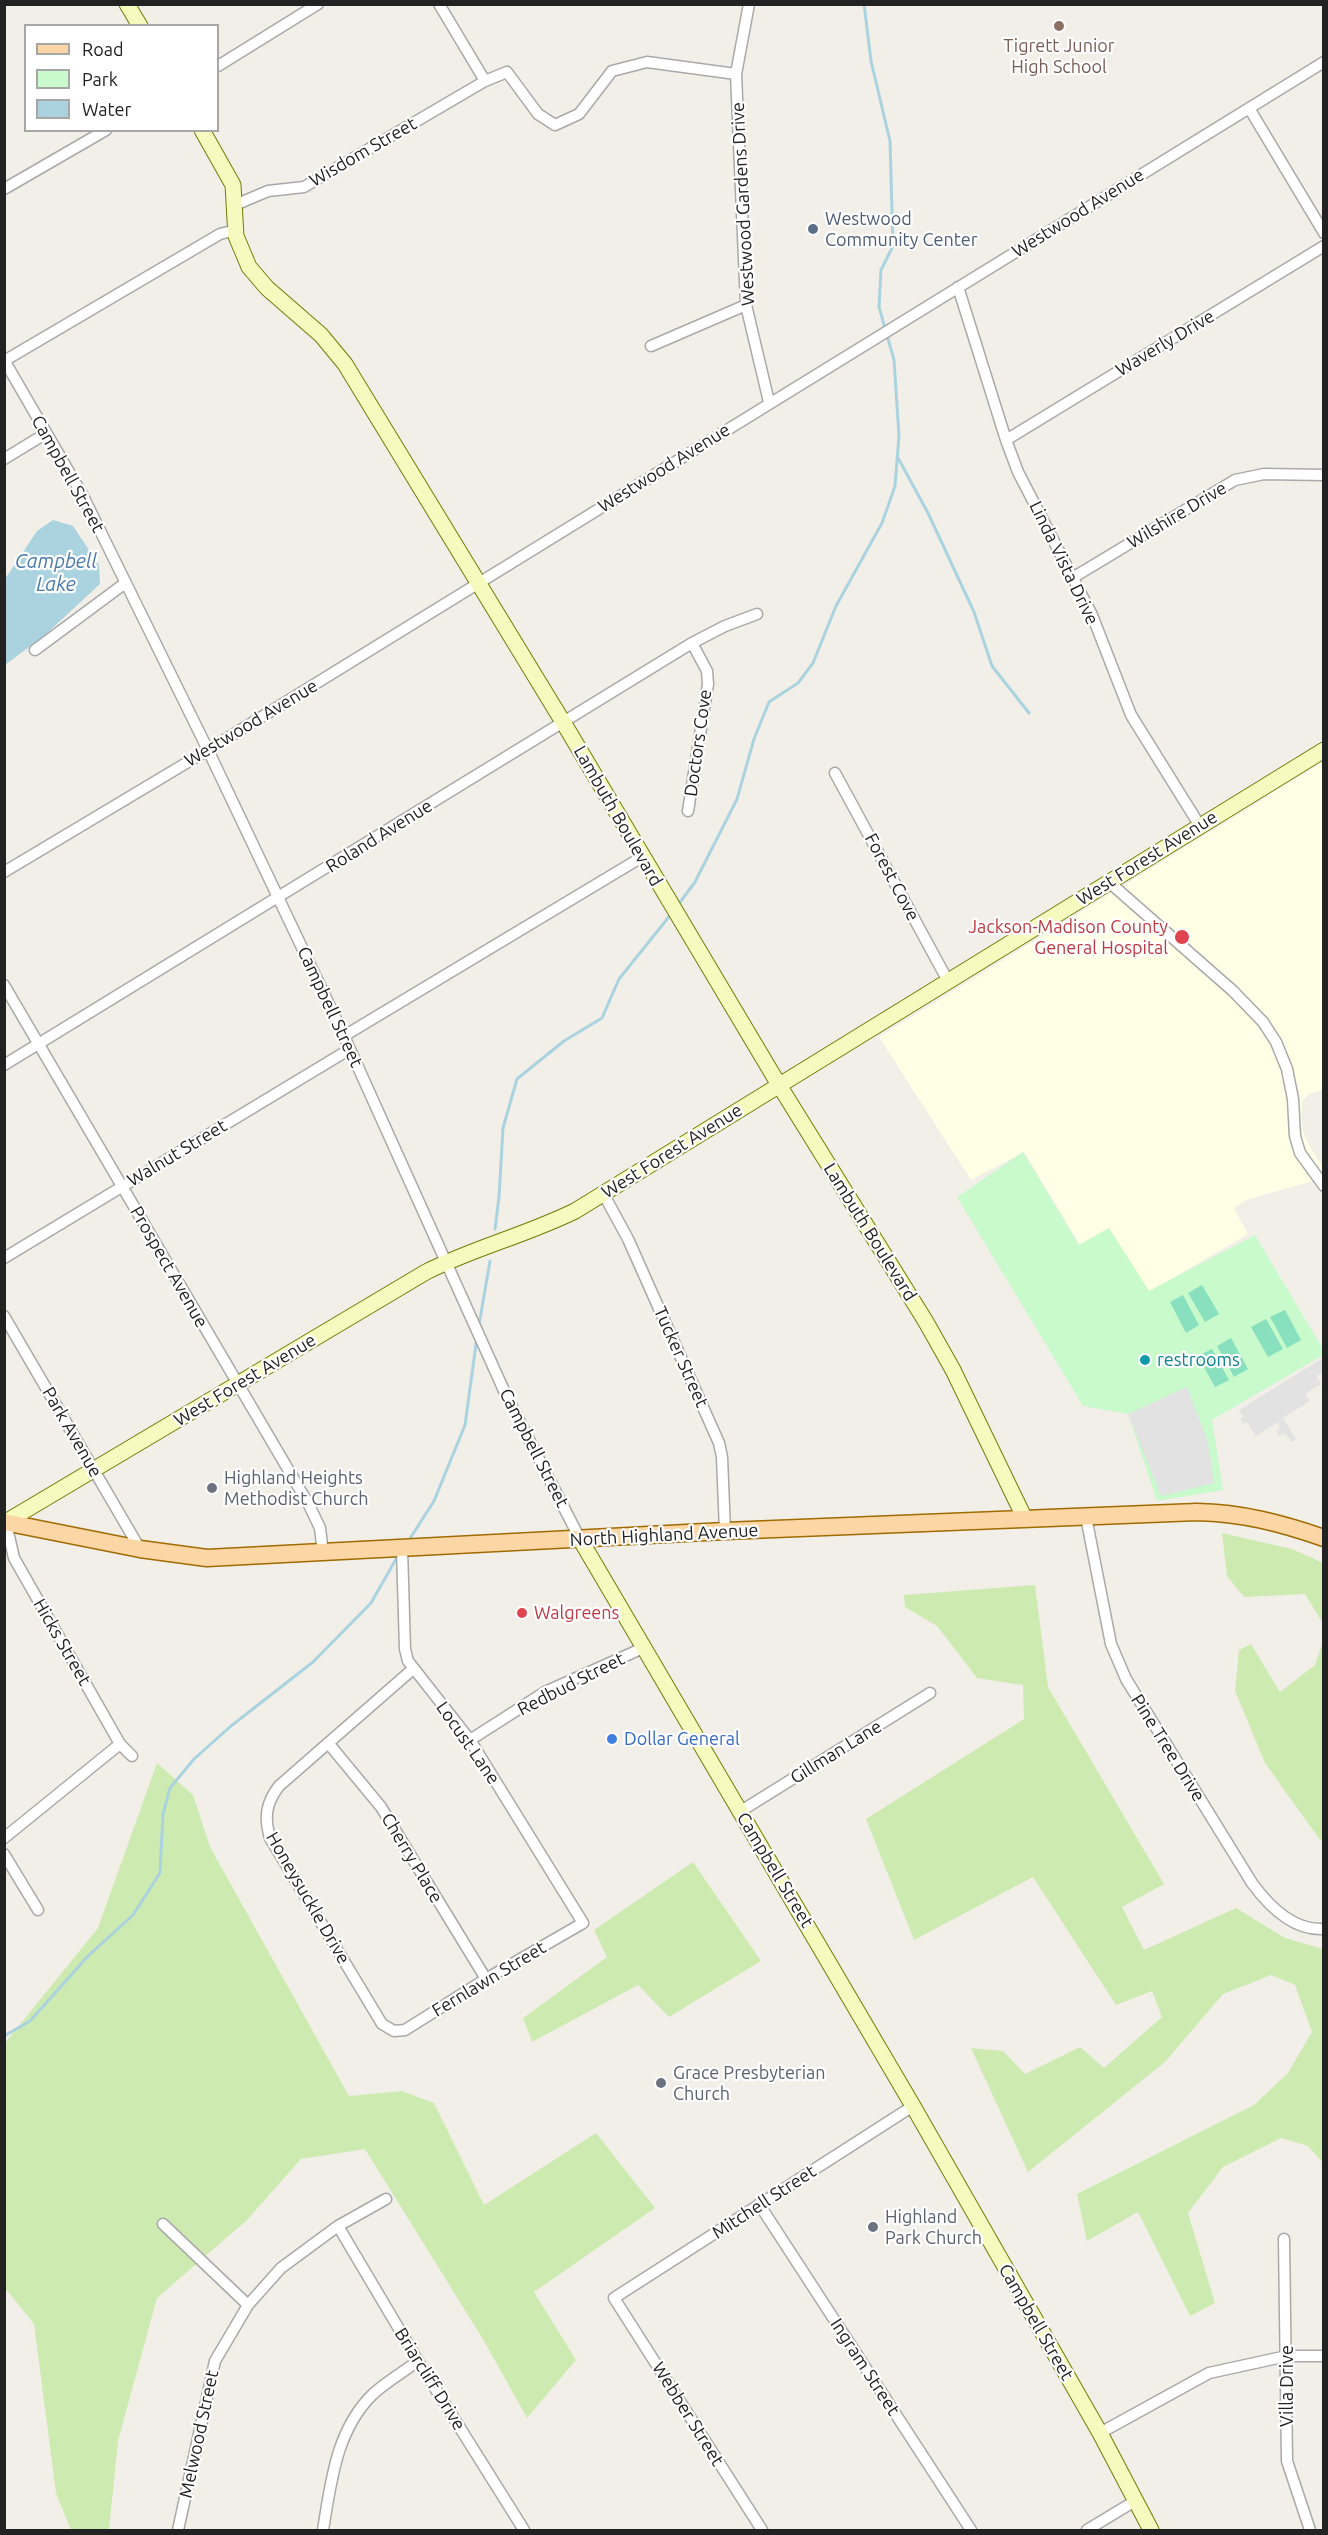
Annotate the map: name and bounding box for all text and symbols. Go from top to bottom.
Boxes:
marker: Tigrett Junior High School [1052,19,1066,33]
legend [24,24,219,132]
place label: Tigrett Junior High School [1003,35,1115,78]
text: Road [82,39,124,59]
text: Park [82,69,118,89]
text: Water [82,99,131,119]
street label: Westwood Gardens Drive [727,102,759,306]
street label: Wisdom Street [306,113,420,191]
street label: Westwood Avenue [1008,164,1148,262]
place label: Westwood Community Center [825,208,977,250]
marker: Westwood Community Center [806,222,820,236]
street label: Waverly Drive [1112,305,1218,381]
street label: Campbell Street [27,412,109,536]
street label: Westwood Avenue [594,419,734,517]
street label: Wilshire Drive [1123,477,1231,553]
street label: Linda Vista Drive [1025,498,1103,628]
water label: Campbell Lake [15,549,97,596]
street label: Westwood Avenue [180,675,322,771]
street label: Doctors Cove [680,688,716,798]
street label: Lambuth Boulevard [569,742,667,890]
street label: Roland Avenue [322,795,436,877]
street label: West Forest Avenue [1073,806,1221,910]
street label: Forest Cove [860,830,924,924]
place label: Jackson-Madison County General Hospital [968,916,1168,958]
marker: Jackson-Madison County General Hospital [1173,928,1191,946]
street label: Campbell Street [293,943,367,1071]
street label: West Forest Avenue [598,1099,746,1203]
street label: Walnut Street [123,1115,231,1191]
street label: Lambuth Boulevard [819,1159,921,1305]
street label: Prospect Avenue [126,1202,212,1332]
street label: Tucker Street [649,1303,713,1411]
street label: West Forest Avenue [170,1329,320,1431]
place label: restrooms [1157,1349,1240,1371]
marker: restrooms [1138,1353,1152,1367]
street label: Park Avenue [38,1383,106,1481]
street label: Campbell Street [495,1385,573,1511]
place label: Highland Heights Methodist Church [224,1467,368,1510]
marker: Highland Heights Methodist Church [205,1481,219,1495]
street label: North Highland Avenue [569,1519,759,1551]
street label: Hicks Street [29,1595,95,1689]
place label: Walgreens [534,1602,619,1624]
marker: Walgreens [515,1606,529,1620]
street label: Redbud Street [514,1648,628,1720]
street label: Pine Tree Drive [1126,1690,1210,1806]
street label: Locust Lane [432,1697,504,1789]
street label: Gillman Lane [786,1715,886,1789]
place label: Dollar General [624,1728,740,1750]
marker: Dollar General [605,1732,619,1746]
street label: Campbell Street [732,1808,818,1932]
street label: Cherry Place [377,1809,447,1907]
street label: Honeysuckle Drive [261,1828,355,1968]
street label: Fernlawn Street [428,1936,550,2022]
place label: Grace Presbyterian Church [673,2062,826,2104]
marker: Grace Presbyterian Church [654,2076,668,2090]
street label: Mitchell Street [708,2160,820,2244]
place label: Highland Park Church [885,2206,982,2248]
marker: Highland Park Church [866,2220,880,2234]
street label: Campbell Street [994,2260,1078,2384]
street label: Ingram Street [826,2314,904,2420]
street label: Briarcliff Drive [390,2324,470,2434]
street label: Villa Drive [1276,2345,1298,2427]
street label: Webber Street [647,2358,729,2470]
street label: Melwood Street [175,2368,223,2500]

